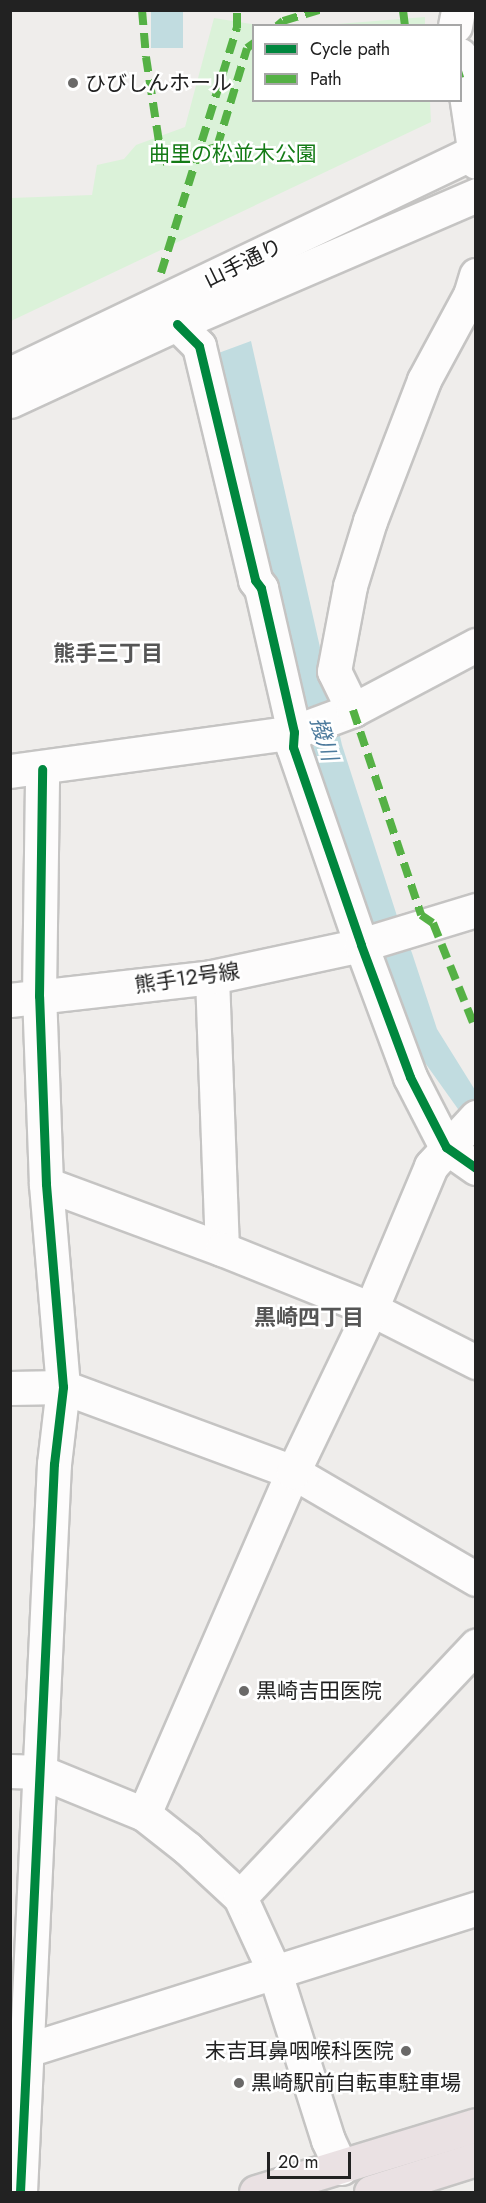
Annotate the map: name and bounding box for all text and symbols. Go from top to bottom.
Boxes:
legend [252,24,462,102]
text: Cycle path [310,36,390,62]
text: Path [310,66,342,92]
place label: ひびしんホール [85,70,232,96]
marker: ひびしんホール [66,76,80,90]
park label: 曲里の松並木公園 [149,141,317,167]
street label: 山手通り [200,233,286,293]
district label: 熊手三丁目 [53,641,163,667]
water label: 撥川 [305,714,343,764]
street label: 熊手12号線 [133,958,241,998]
district label: 黒崎四丁目 [254,1305,364,1331]
place label: 黒崎吉田医院 [256,1678,382,1704]
marker: 黒崎吉田医院 [237,1684,251,1698]
place label: 末吉耳鼻咽喉科医院 [205,2038,394,2064]
marker: 末吉耳鼻咽喉科医院 [399,2044,413,2058]
place label: 黒崎駅前自転車駐車場 [251,2070,461,2096]
marker: 黒崎駅前自転車駐車場 [232,2076,246,2090]
scale bar [270,2140,354,2178]
text: 20 m [278,2149,318,2175]

